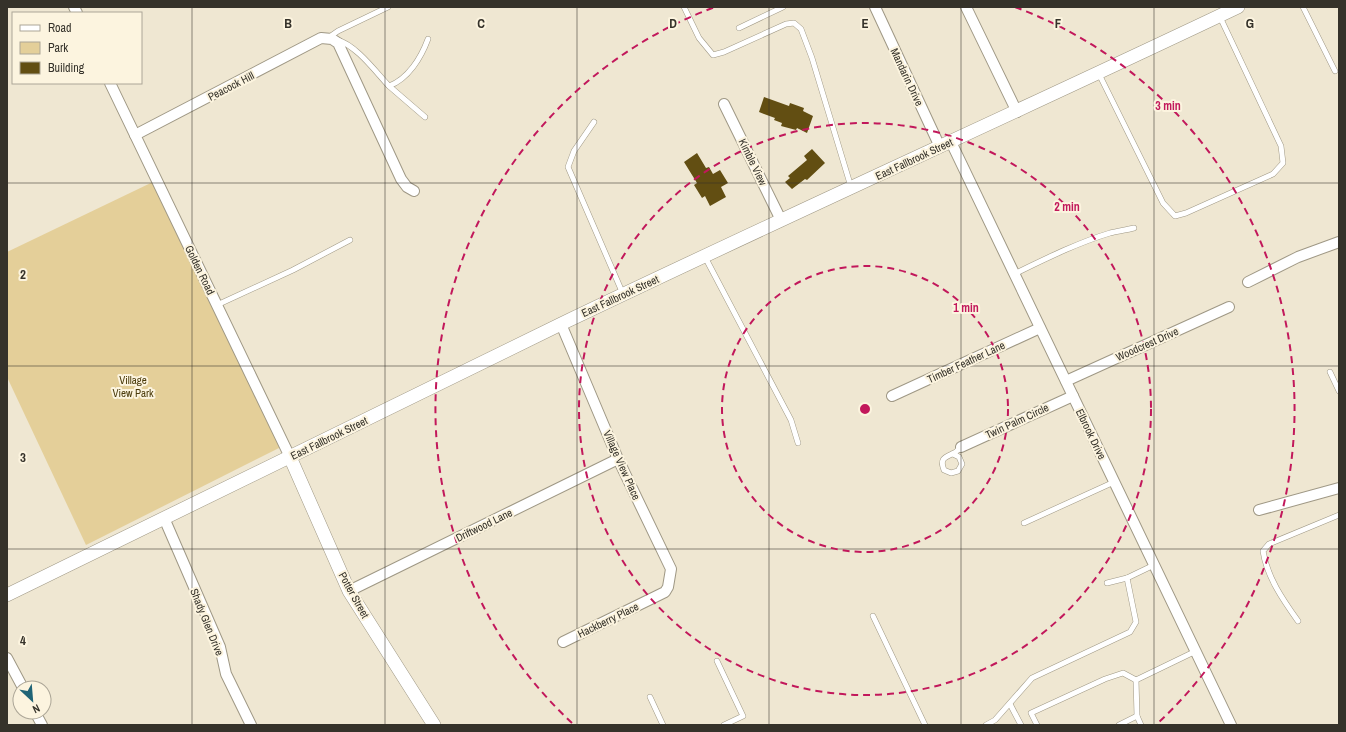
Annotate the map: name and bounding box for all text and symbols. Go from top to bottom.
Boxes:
legend [12,12,142,84]
text: B [284,15,292,32]
text: C [477,15,485,32]
text: D [669,15,677,32]
text: E [861,15,869,32]
text: F [1055,15,1062,32]
text: G [1246,15,1254,32]
text: Road [48,20,72,36]
text: Park [48,40,68,56]
street label: Mandarin Drive [888,46,926,108]
text: Building [48,60,85,76]
street label: Peacock Hill [205,68,257,104]
text: 3 min [1155,98,1181,114]
street label: East Fallbrook Street [873,135,955,183]
street label: Kimble View [736,136,771,188]
text: 2 min [1054,199,1080,215]
street label: Golden Road [182,243,218,297]
text: 2 [20,266,26,283]
street label: East Fallbrook Street [579,272,661,320]
text: 1 min [953,300,979,316]
street label: Woodcrest Drive [1114,324,1180,364]
street label: Timber Feather Lane [925,338,1007,386]
park label: Village View Park [113,373,154,400]
street label: Twin Palm Circle [983,400,1051,442]
centre of rings [858,402,872,416]
street label: Elbrook Drive [1073,406,1109,462]
street label: East Fallbrook Street [288,413,370,463]
street label: Village View Place [600,428,644,502]
text: 3 [20,449,26,466]
street label: Driftwood Lane [453,505,515,545]
street label: Potter Street [336,569,373,621]
street label: Shady Glen Drive [187,586,227,658]
street label: Hackberry Place [575,599,641,641]
text: 4 [20,632,26,649]
north arrow [12,680,52,720]
text: N [30,701,42,717]

